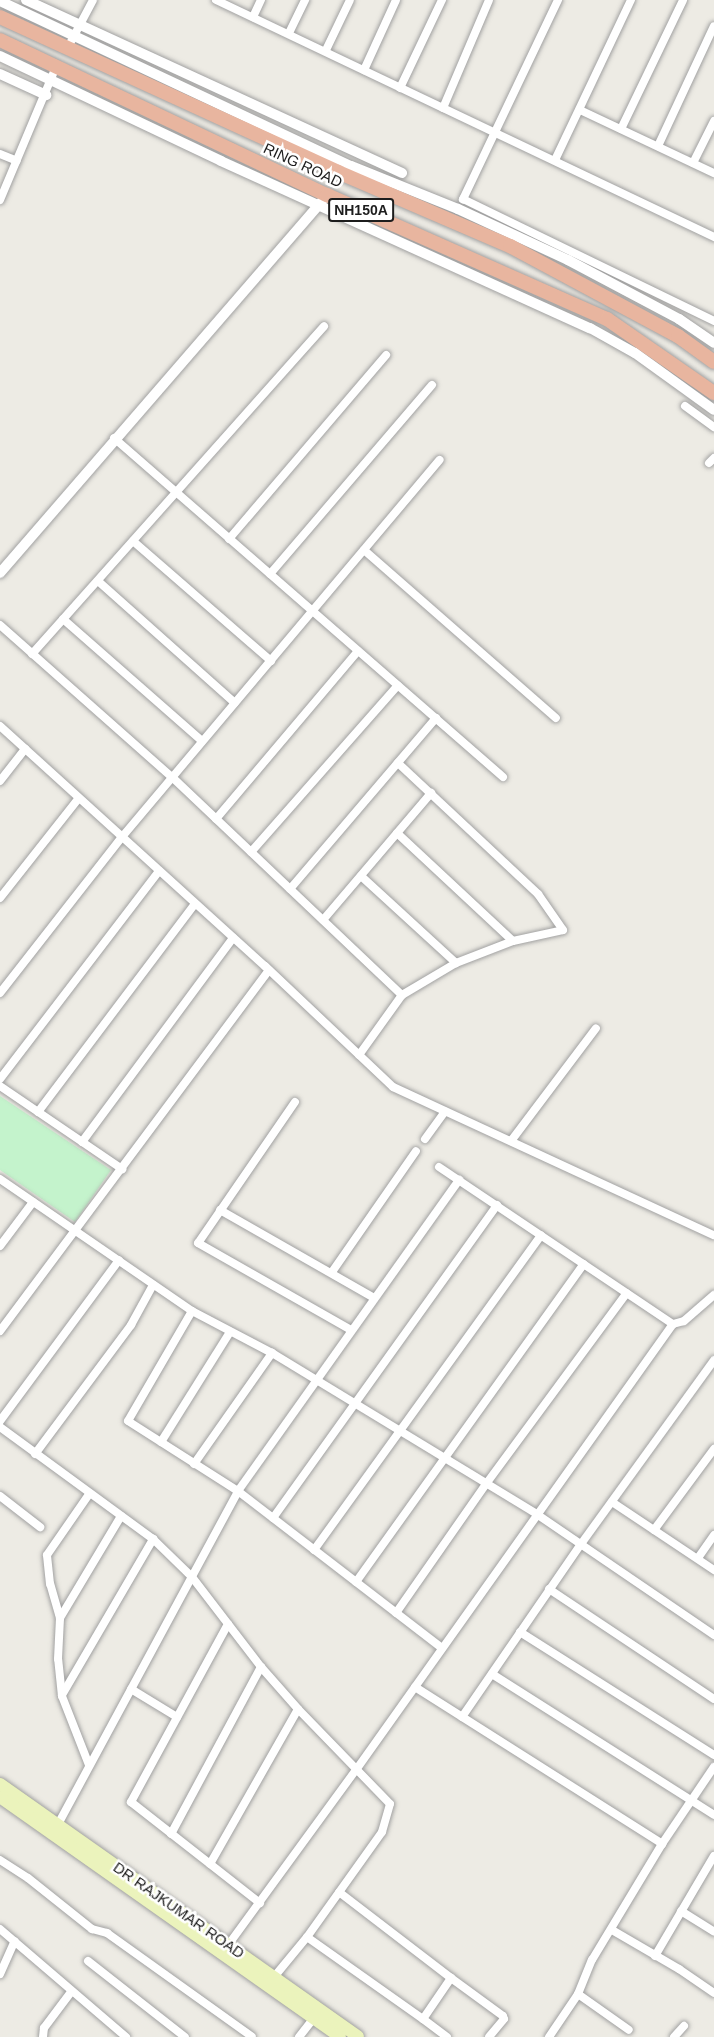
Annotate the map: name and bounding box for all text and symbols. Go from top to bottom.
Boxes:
street label: RING ROAD [261,139,345,191]
road number: NH150A [328,199,394,221]
street label: DR RAJKUMAR ROAD [110,1858,248,1962]

